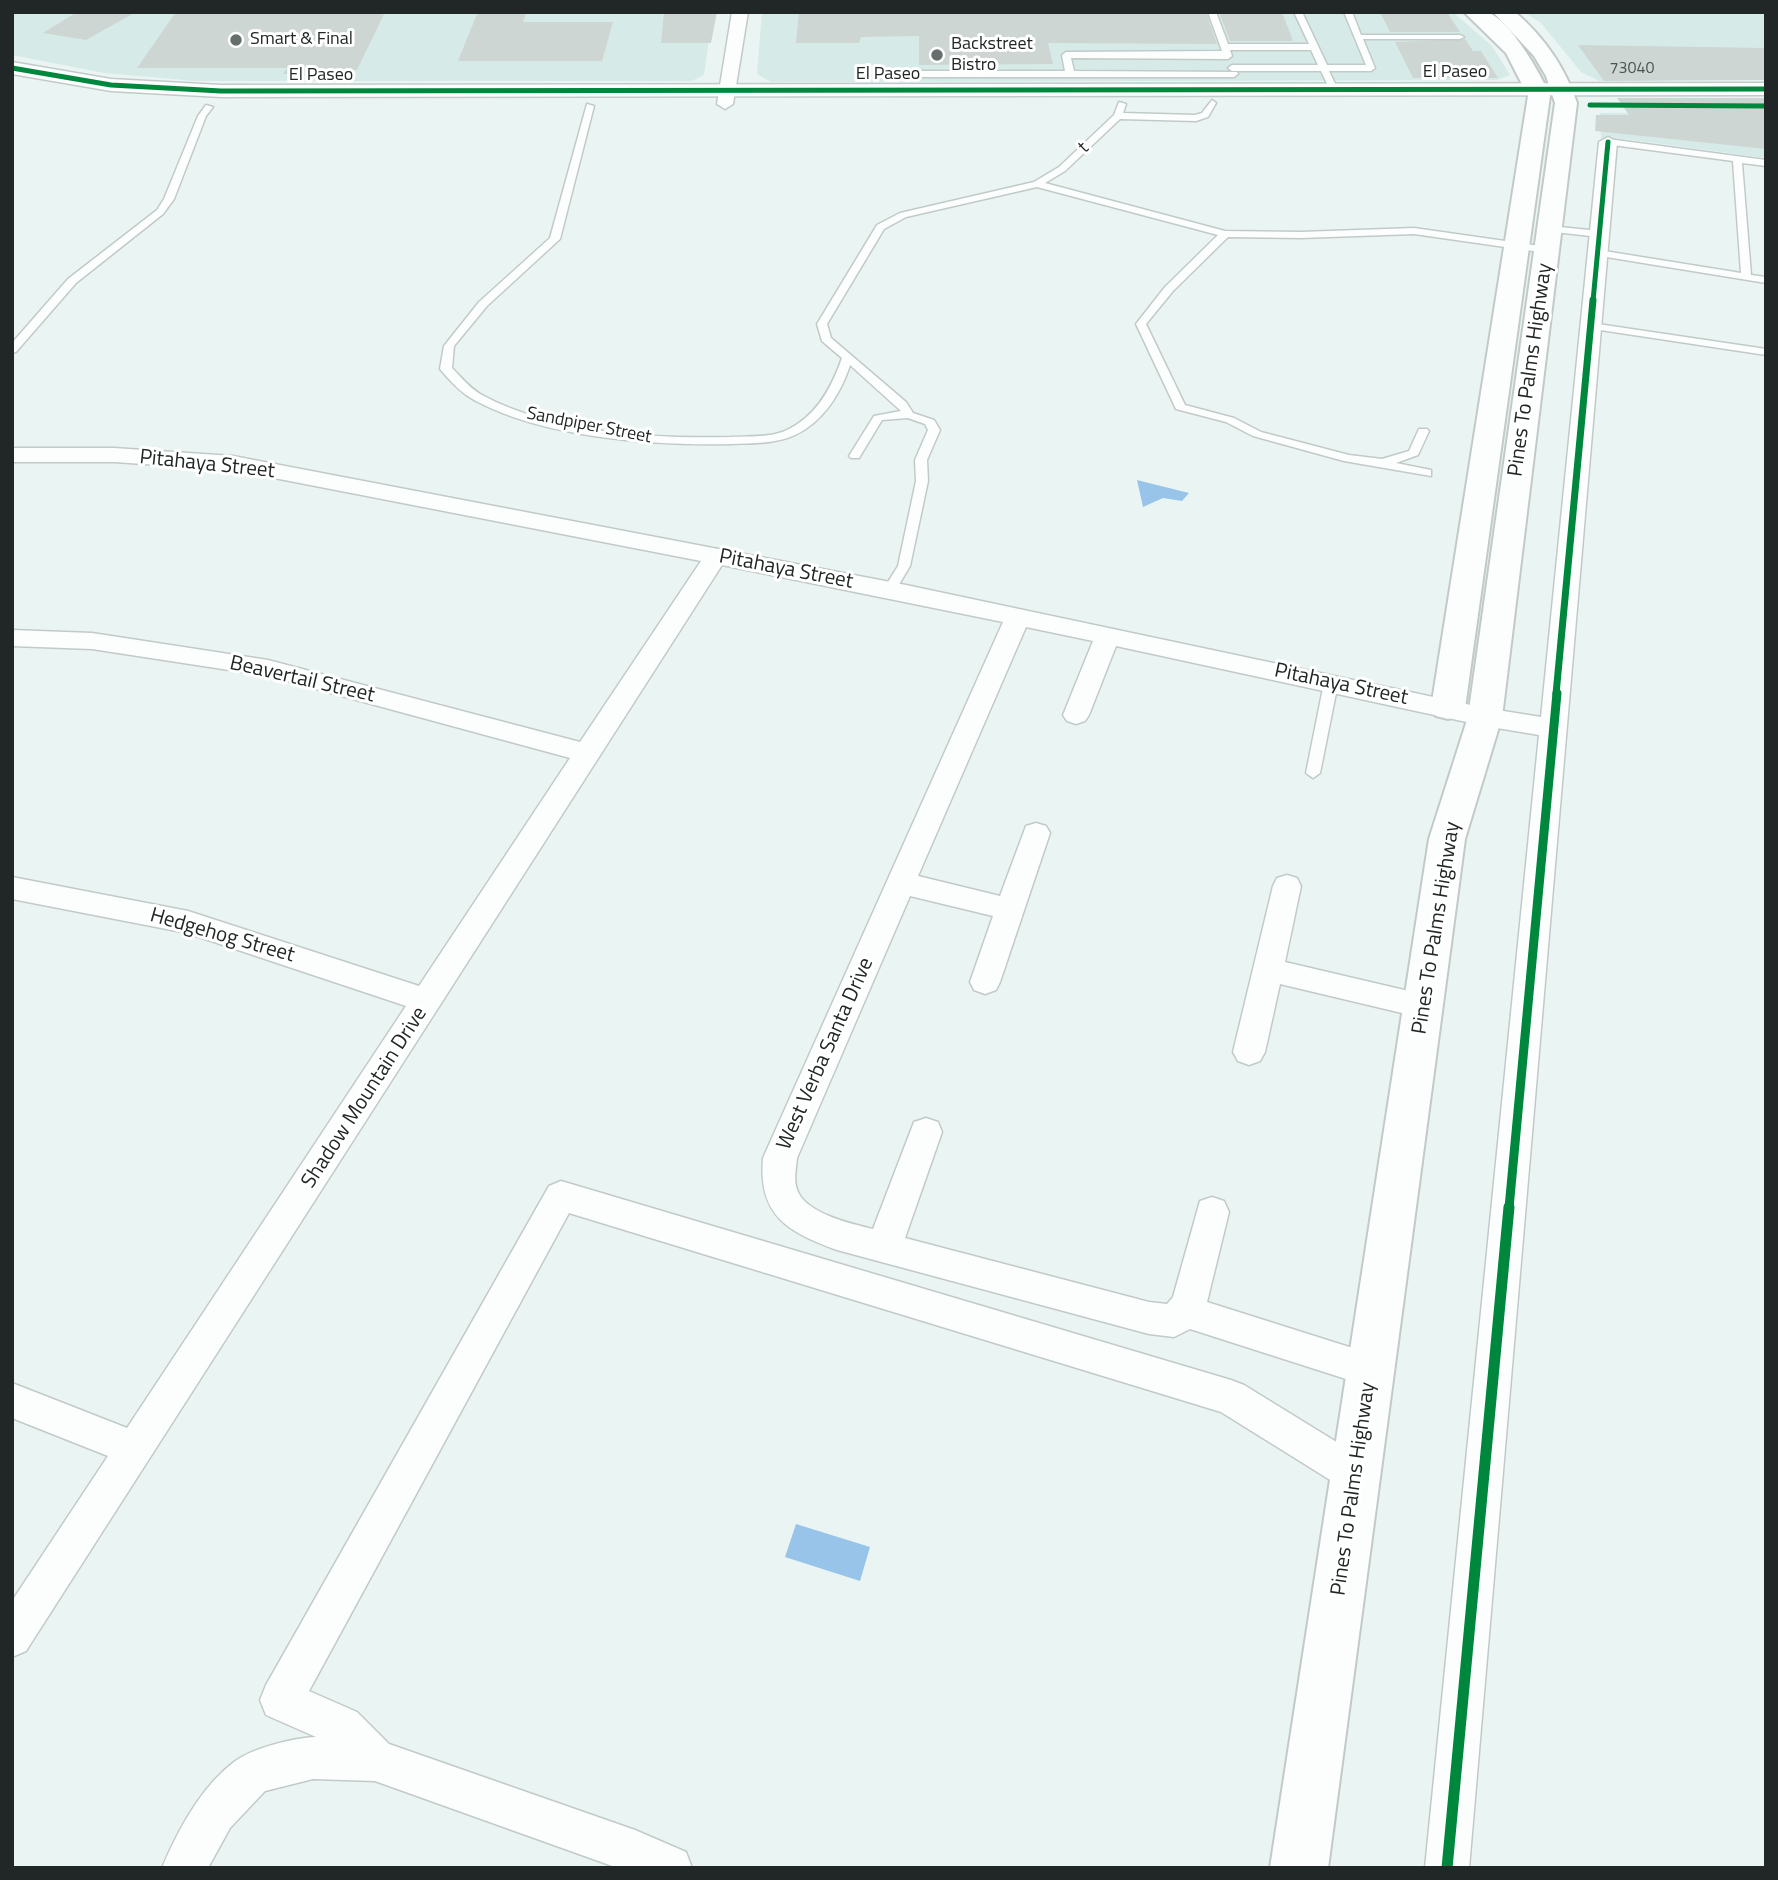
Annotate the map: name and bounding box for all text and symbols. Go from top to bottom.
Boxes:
place label: Smart & Final [250,29,353,51]
marker: Smart & Final [228,32,244,48]
place label: Backstreet Bistro [951,34,1033,76]
marker: Backstreet Bistro [929,47,945,63]
house number: 73040 [1610,59,1654,79]
street label: El Paseo [1423,62,1487,84]
street label: El Paseo [856,64,920,86]
street label: El Paseo [289,65,353,87]
street label: t [1074,138,1094,158]
street label: Pines To Palms Highway [1504,262,1558,478]
street label: Sandpiper Street [525,403,653,449]
street label: Pitahaya Street [138,445,276,485]
street label: Pitahaya Street [717,545,855,595]
street label: Beavertail Street [227,651,377,709]
street label: Pitahaya Street [1272,659,1410,711]
street label: Pines To Palms Highway [1408,820,1466,1036]
street label: Hedgehog Street [147,903,297,969]
street label: West Verba Santa Drive [772,954,880,1154]
street label: Shadow Mountain Drive [297,1003,433,1193]
street label: Pines To Palms Highway [1327,1381,1381,1597]

